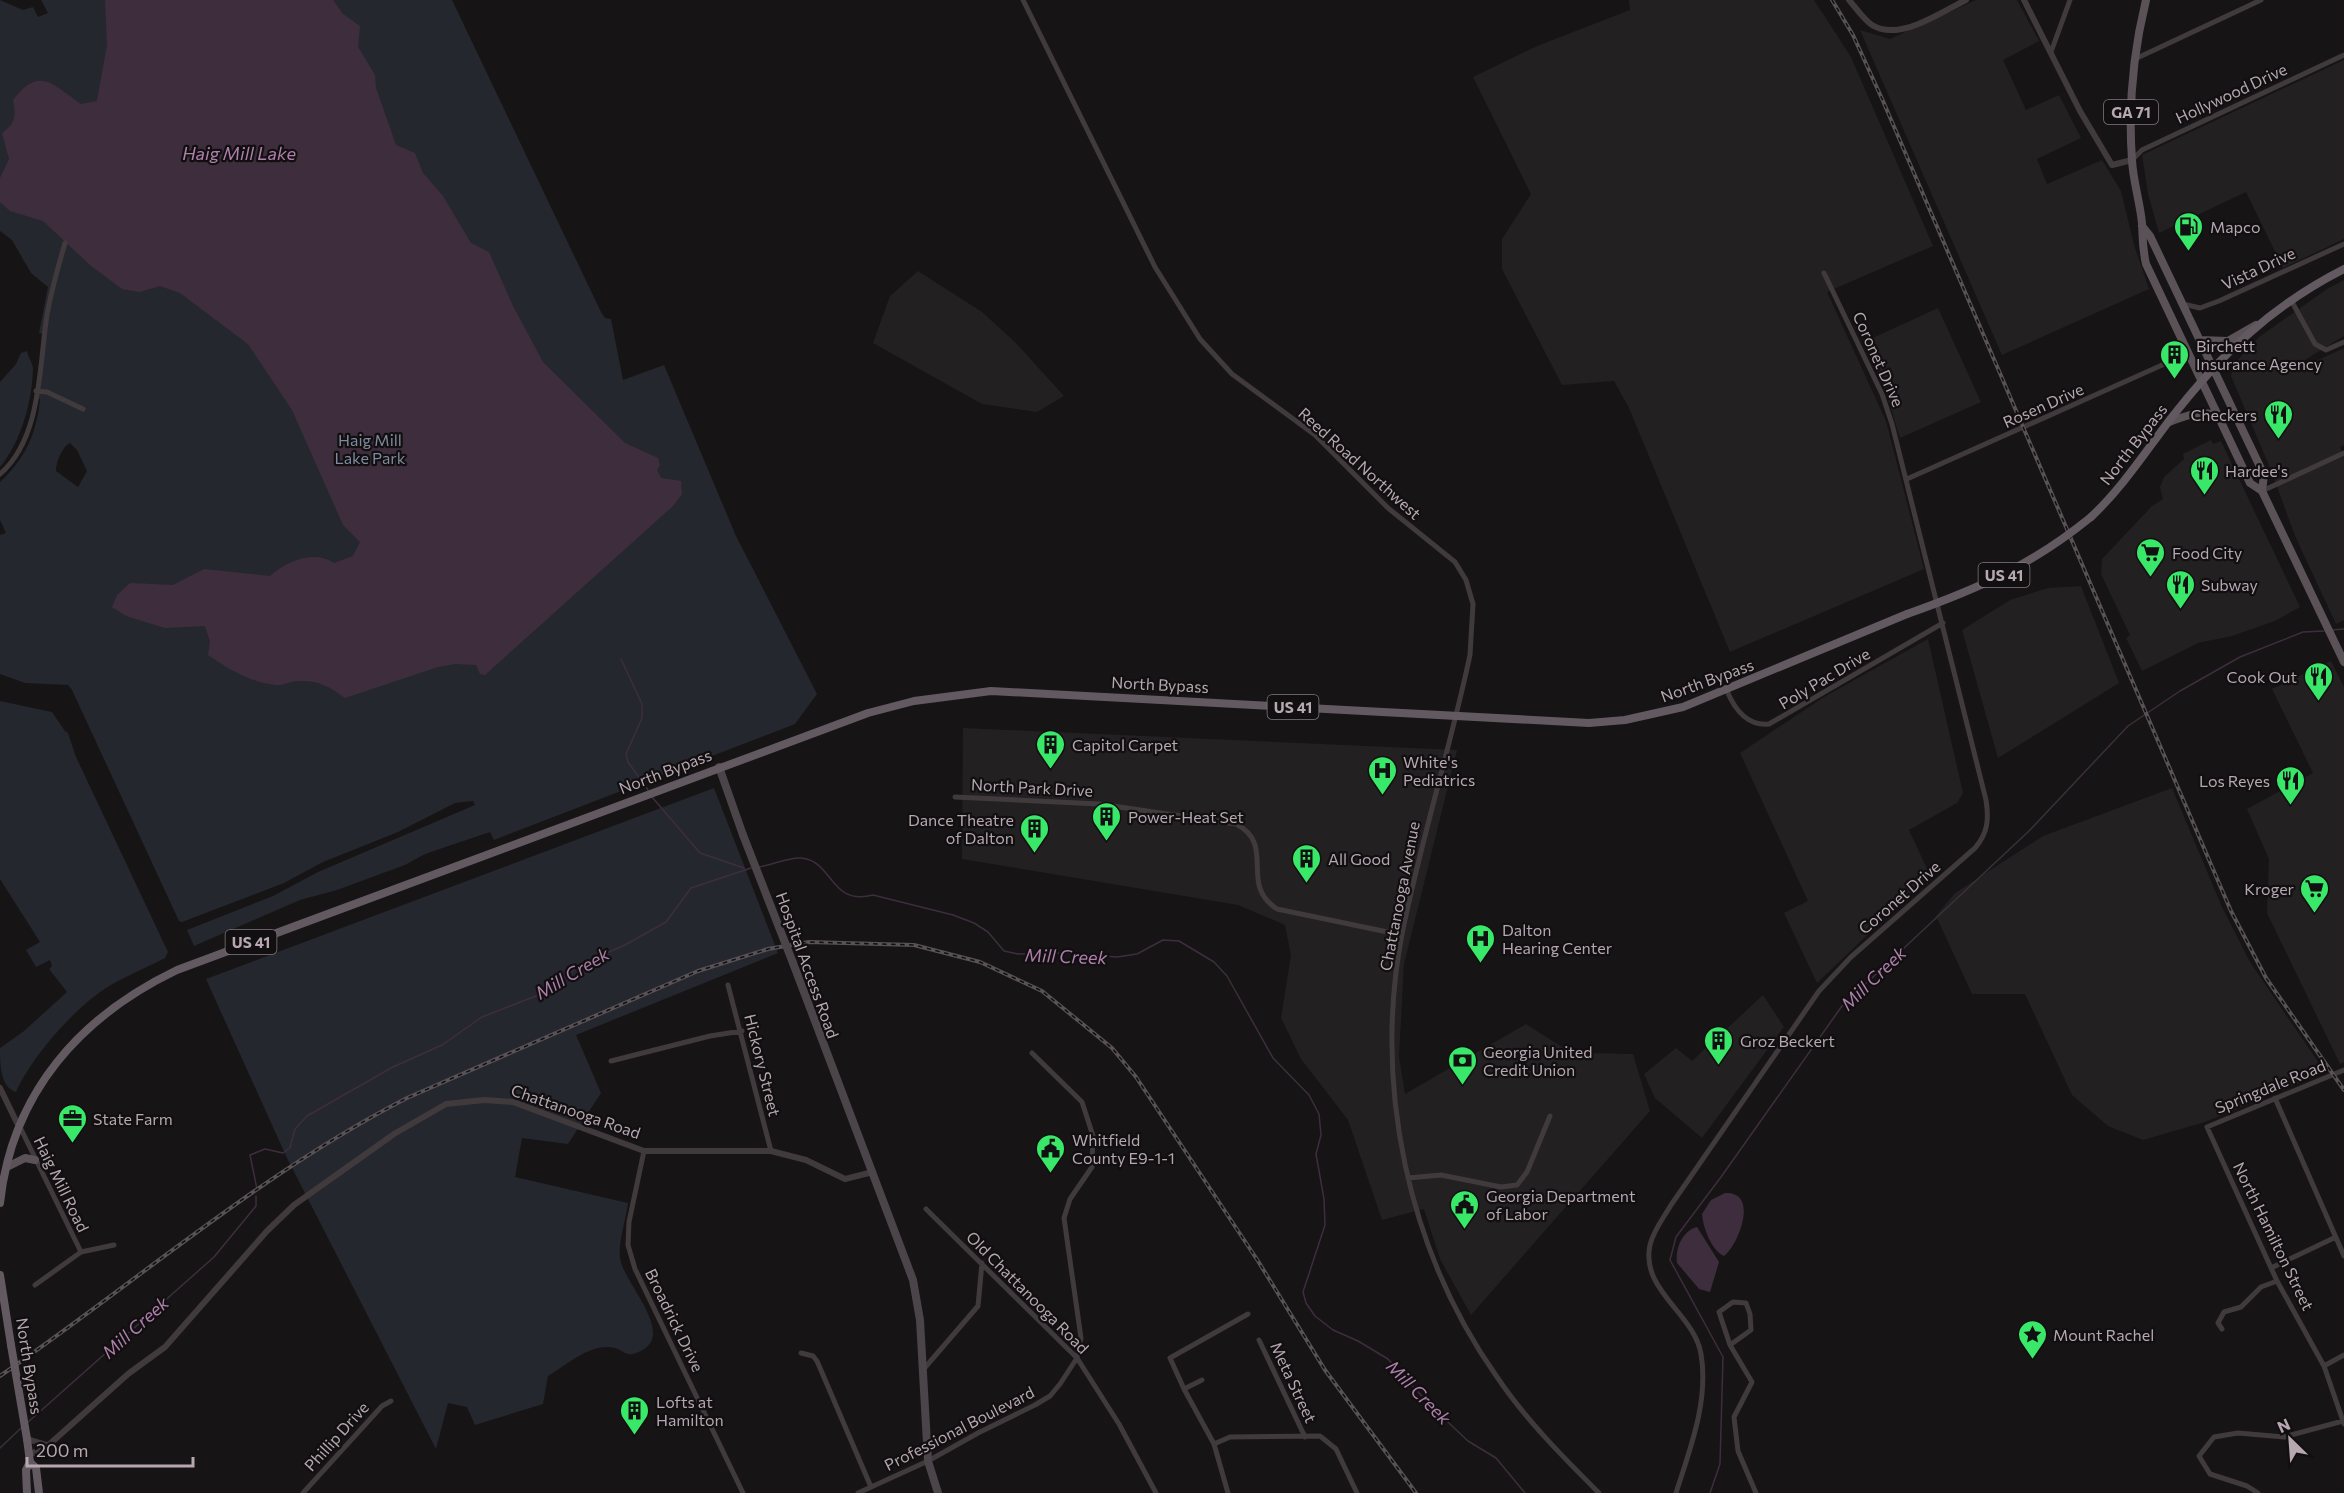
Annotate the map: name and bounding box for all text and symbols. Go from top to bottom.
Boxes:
street label: Hollywood Drive [2172,59,2290,127]
road number: GA 71 [2104,100,2158,124]
water label: Haig Mill Lake [182,142,296,164]
fuel station icon: Mapco [2173,210,2205,252]
place label: Mapco [2210,217,2260,236]
street label: Vista Drive [2218,243,2298,293]
street label: Coronet Drive [1850,309,1908,409]
place label: Birchett Insurance Agency [2196,336,2322,373]
building icon: Birchett Insurance Agency [2159,338,2191,380]
street label: Rosen Drive [2000,379,2086,431]
restaurant icon: Checkers [2262,398,2294,440]
street label: North Bypass [2095,400,2171,488]
street label: Reed Road Northwest [1295,403,1425,523]
place label: Checkers [2190,405,2257,424]
park label: Haig Mill Lake Park [335,430,406,467]
restaurant icon: Hardee's [2188,454,2220,496]
place label: Hardee's [2225,461,2288,480]
supermarket icon: Food City [2135,536,2167,578]
place label: Food City [2172,543,2242,562]
road number: US 41 [1978,563,2030,587]
restaurant icon: Subway [2164,568,2196,610]
place label: Subway [2201,575,2258,594]
street label: Poly Pac Drive [1775,643,1873,713]
street label: North Bypass [1658,654,1756,706]
restaurant icon: Cook Out [2302,660,2334,702]
place label: Cook Out [2227,667,2297,686]
street label: North Bypass [1111,672,1209,696]
road number: US 41 [1268,695,1318,719]
building icon: Capitol Carpet [1035,728,1067,770]
place label: Capitol Carpet [1072,735,1179,754]
street label: North Bypass [616,745,714,797]
place label: White's Pediatrics [1403,752,1475,789]
hospital icon: White's Pediatrics [1366,754,1398,796]
restaurant icon: Los Reyes [2275,764,2307,806]
place label: Los Reyes [2199,771,2270,790]
street label: North Park Drive [971,774,1093,800]
building icon: Power-Heat Set [1091,800,1123,842]
place label: Power-Heat Set [1128,807,1244,826]
place label: Dance Theatre of Dalton [908,810,1014,847]
building icon: Dance Theatre of Dalton [1019,812,1051,854]
street label: Chattanooga Avenue [1375,820,1423,972]
building icon: All Good [1291,842,1323,884]
place label: All Good [1328,849,1390,868]
street label: Coronet Drive [1854,856,1944,938]
supermarket icon: Kroger [2299,872,2331,914]
place label: Kroger [2244,879,2295,898]
street label: Hospital Access Road [773,889,843,1041]
place label: Dalton Hearing Center [1502,920,1613,957]
hospital icon: Dalton Hearing Center [1465,922,1497,964]
road number: US 41 [226,930,276,954]
water label: Mill Creek [1836,941,1911,1015]
water label: Mill Creek [531,942,614,1004]
water label: Mill Creek [1024,944,1109,968]
street label: Hickory Street [741,1012,785,1119]
building icon: Groz Beckert [1703,1024,1735,1066]
place label: Groz Beckert [1740,1031,1835,1050]
place label: Georgia United Credit Union [1483,1042,1592,1079]
bank icon: Georgia United Credit Union [1446,1044,1478,1086]
street label: Springdale Road [2212,1055,2328,1117]
street label: Chattanooga Road [509,1080,643,1142]
office icon: State Farm [56,1102,88,1144]
place label: State Farm [93,1109,173,1128]
place label: Whitfield County E9-1-1 [1072,1130,1175,1167]
public building icon: Whitfield County E9-1-1 [1035,1132,1067,1174]
street label: Haig Mill Road [31,1133,93,1235]
street label: North Hamilton Street [2230,1159,2318,1314]
place label: Georgia Department of Labor [1486,1186,1636,1223]
public building icon: Georgia Department of Labor [1449,1188,1481,1230]
street label: Old Chattanooga Road [963,1227,1093,1357]
street label: Broadrick Drive [642,1265,708,1375]
water label: Mill Creek [97,1290,174,1363]
street label: North Bypass [13,1316,47,1416]
place icon: Mount Rachel [2016,1318,2048,1360]
place label: Mount Rachel [2053,1325,2154,1344]
street label: Meta Street [1267,1339,1321,1426]
water label: Mill Creek [1382,1355,1457,1430]
street label: Professional Boulevard [881,1382,1037,1474]
place label: Lofts at Hamilton [656,1392,724,1429]
building icon: Lofts at Hamilton [619,1394,651,1436]
street label: Phillip Drive [300,1397,372,1475]
north arrow [2260,1409,2320,1469]
text: N [2274,1414,2293,1436]
scale bar [27,1430,194,1468]
text: 200 m [36,1439,89,1461]

